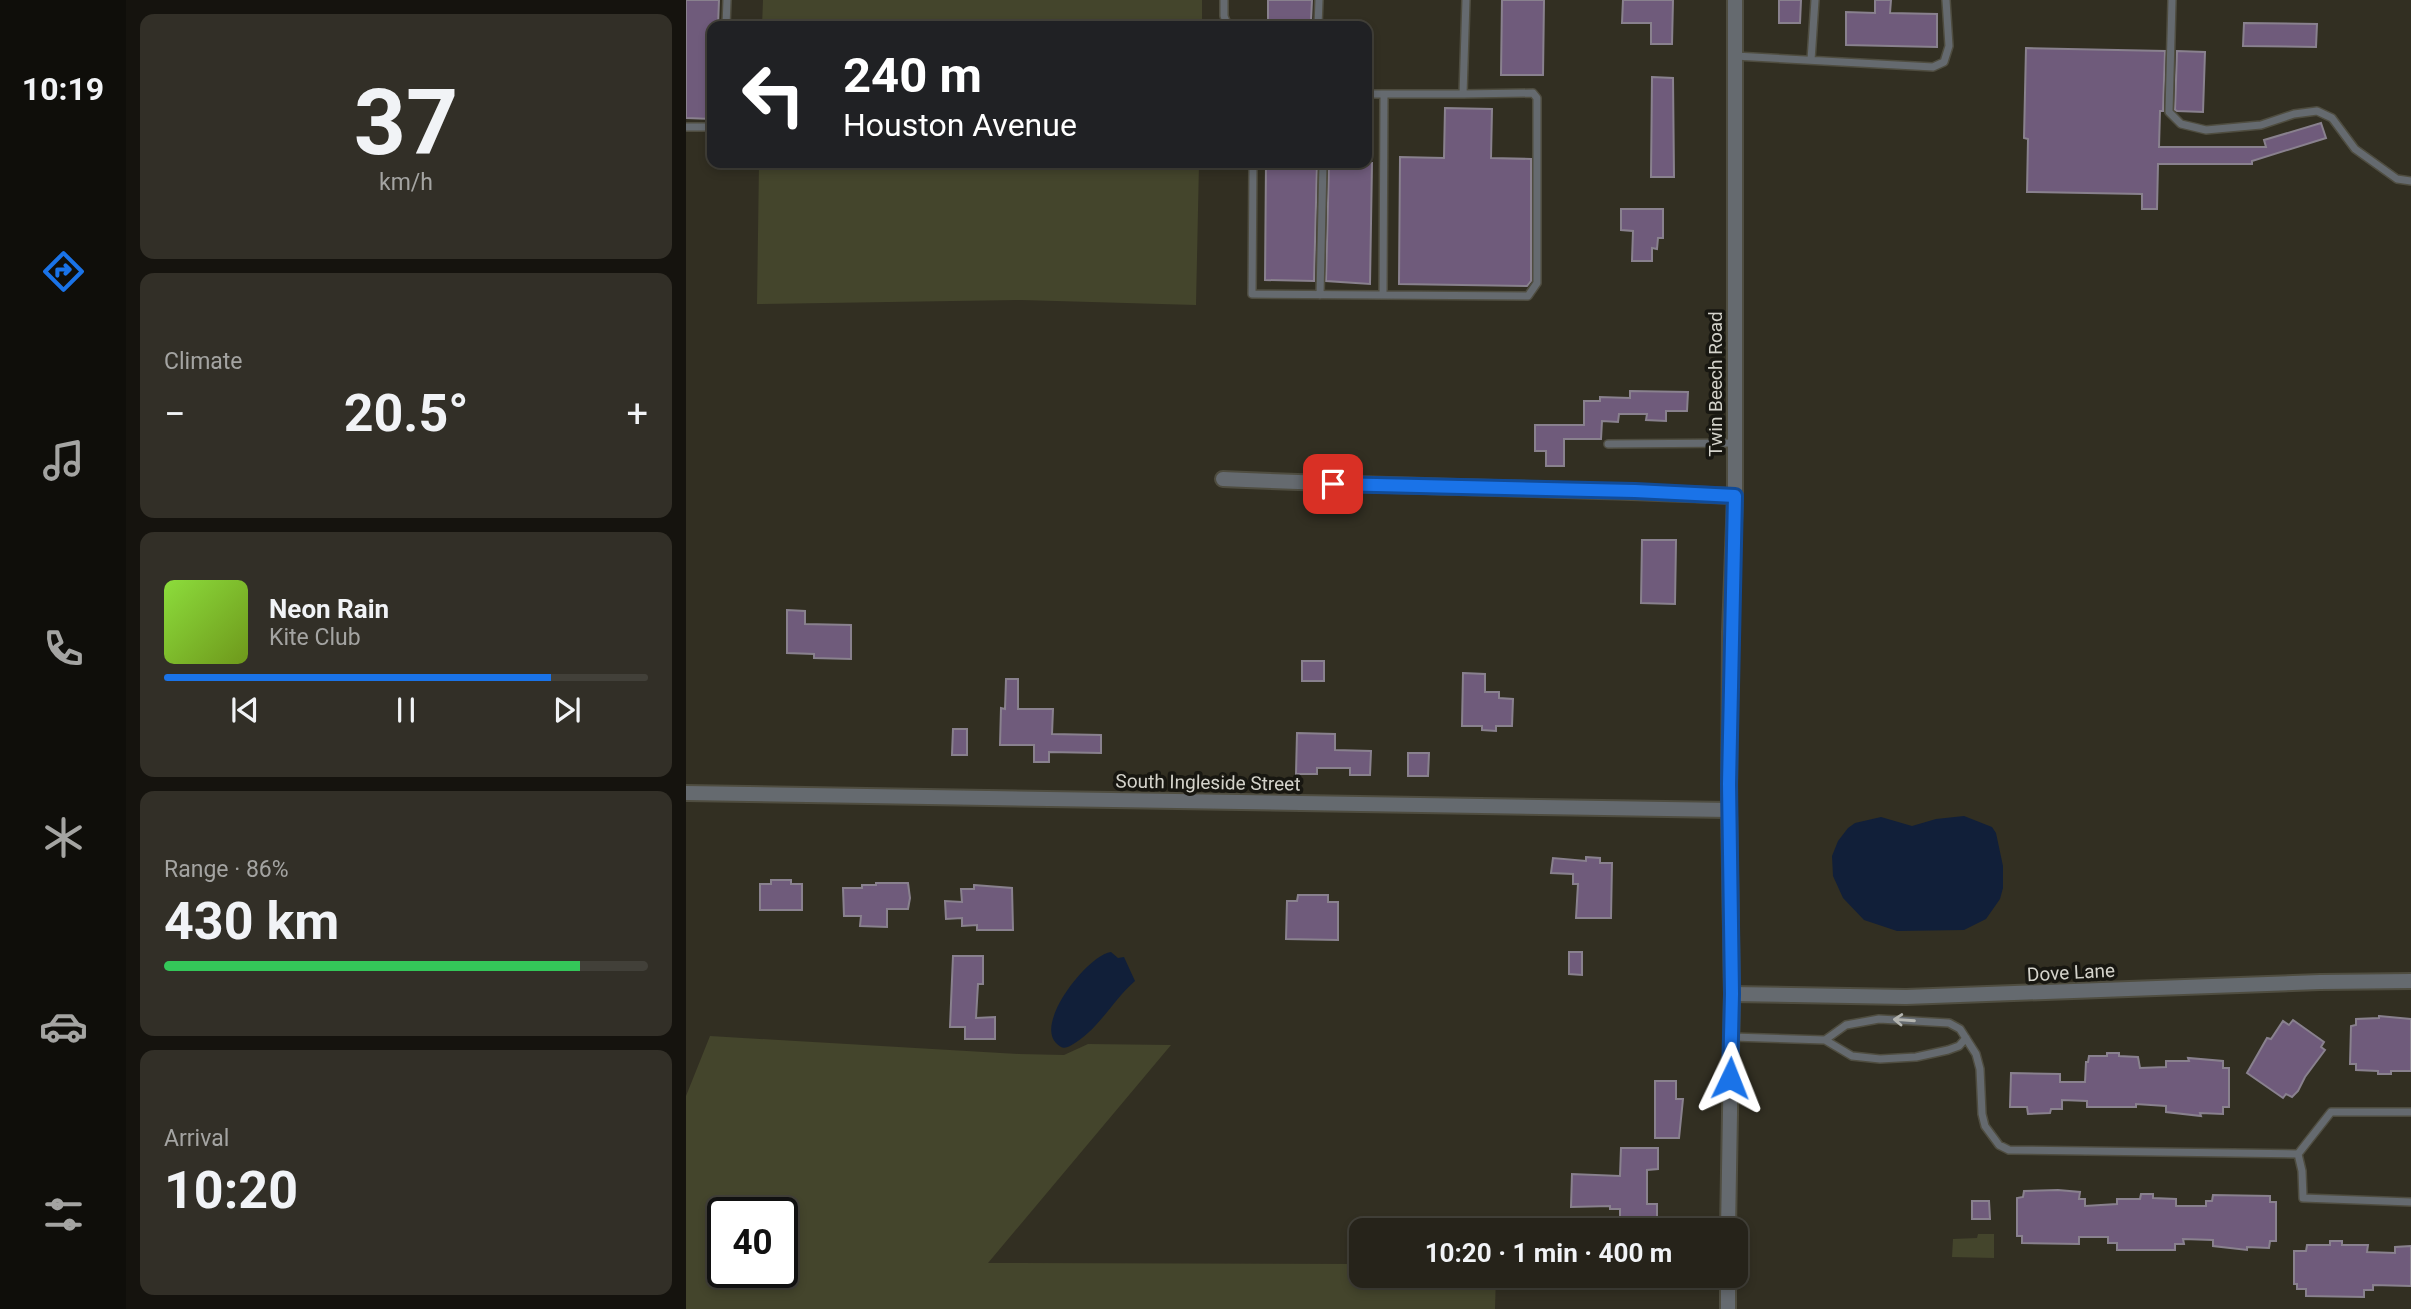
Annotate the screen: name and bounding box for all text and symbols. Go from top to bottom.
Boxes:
text: 240 m [843,47,982,104]
icon: left [728,49,819,140]
text: 10:19 [22,70,104,108]
text: 37 [354,70,458,176]
text: Houston Avenue [843,106,1077,144]
text: km/h [379,169,433,196]
icon: directions [39,247,88,296]
street label: Twin Beech Road [1704,311,1727,457]
text: Climate [164,348,243,375]
text: 20.5° [344,383,469,444]
text: − [164,392,186,436]
text: + [626,392,648,436]
icon: music [39,436,88,485]
pin [1303,454,1363,514]
icon: arrive [1314,465,1352,503]
text: Neon Rain [269,594,389,624]
icon: phone [39,624,88,673]
text: Kite Club [269,624,361,651]
icon: previous [226,691,264,729]
icon: pause [387,691,425,729]
icon: next [548,691,586,729]
street label: South Ingleside Street [1115,769,1301,796]
icon: climate [39,813,88,862]
text: Range · 86% [164,856,289,883]
text: 430 km [164,891,339,952]
street label: Dove Lane [2026,959,2116,986]
icon: car [39,1002,88,1051]
one-way arrow [1893,1013,1915,1026]
position arrow [1693,1041,1767,1115]
text: Arrival [164,1125,229,1152]
text: 10:20 [164,1160,298,1221]
icon: filters [39,1190,88,1239]
speed limit sign: 40 [707,1197,798,1288]
text: 10:20 · 1 min · 400 m [1425,1238,1672,1268]

